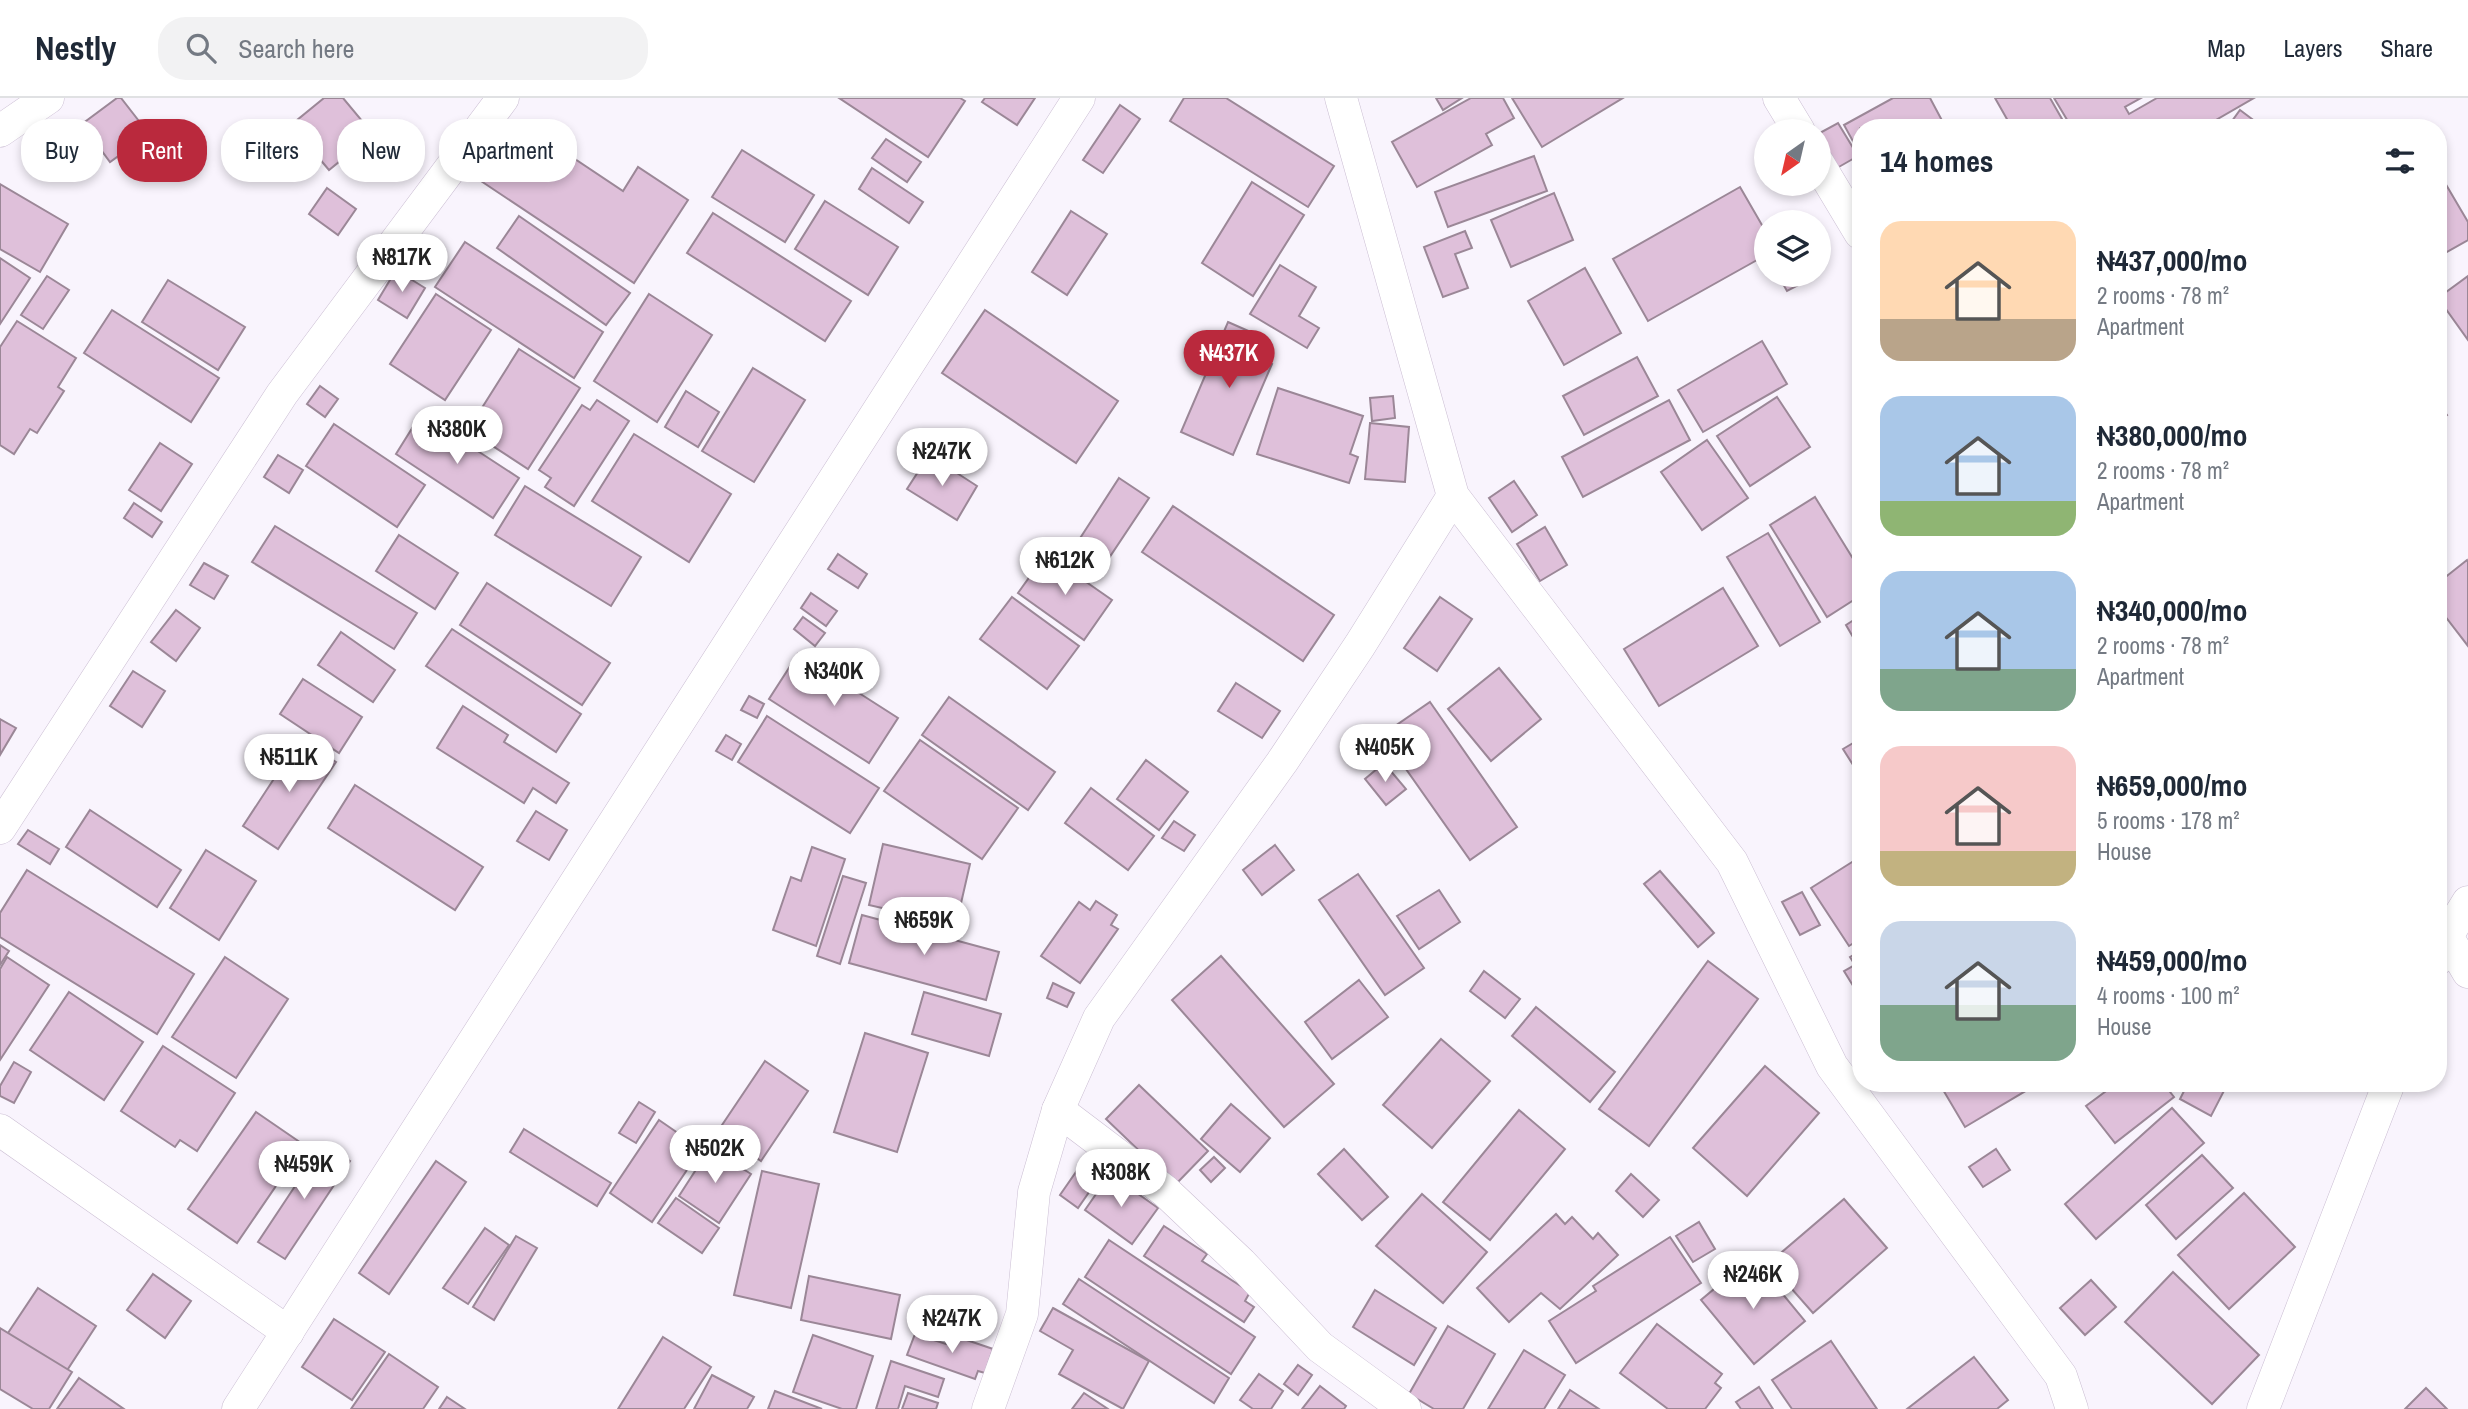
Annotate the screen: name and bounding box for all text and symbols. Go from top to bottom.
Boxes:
search box [158,17,648,80]
text: Nestly [35,26,116,70]
icon: search [182,29,220,67]
text: Search here [238,31,354,66]
text: Map [2207,32,2245,64]
text: Layers [2283,32,2342,64]
text: Share [2380,32,2433,64]
chip: Buy [21,119,103,182]
chip: Rent [117,119,207,182]
chip: Filters [221,119,323,182]
chip: New [337,119,425,182]
chip: Apartment [439,119,577,182]
north arrow [1754,119,1830,196]
map controls [1754,119,1831,287]
text: 14 homes [1880,141,1994,181]
icon: filters [2381,142,2419,180]
button: layers [1754,210,1831,287]
pin: ₦817K [353,234,451,294]
text: ₦437,000/mo [2097,240,2247,280]
text: ₦817K [373,241,431,272]
icon: home [1936,249,2020,333]
text: 2 rooms · 78 m² [2097,280,2229,311]
text: Apartment [2097,311,2184,342]
pin: ₦437K [1180,330,1278,390]
text: ₦437K [1200,337,1258,368]
pin: ₦380K [408,406,506,466]
text: ₦380K [428,413,486,444]
text: ₦380,000/mo [2097,415,2247,455]
icon: home [1936,424,2020,508]
pin: ₦247K [893,428,991,488]
text: ₦247K [913,435,971,466]
text: 2 rooms · 78 m² [2097,455,2229,486]
text: Apartment [2097,486,2184,517]
pin: ₦612K [1016,538,1114,597]
text: ₦612K [1036,544,1094,575]
text: ₦340,000/mo [2097,590,2247,630]
icon: home [1936,599,2020,683]
text: 2 rooms · 78 m² [2097,630,2229,661]
pin: ₦340K [785,648,883,708]
text: ₦340K [805,655,863,686]
text: Apartment [2097,661,2184,692]
pin: ₦405K [1336,724,1434,784]
text: ₦405K [1356,731,1414,762]
pin: ₦511K [240,734,338,794]
text: ₦511K [260,741,318,772]
text: ₦659,000/mo [2097,765,2247,805]
icon: home [1936,774,2020,858]
text: 5 rooms · 178 m² [2097,805,2240,836]
text: House [2097,836,2152,867]
pin: ₦659K [875,898,973,957]
text: ₦659K [895,904,953,935]
text: ₦459,000/mo [2097,940,2247,980]
icon: home [1936,949,2020,1033]
text: 4 rooms · 100 m² [2097,980,2240,1011]
text: House [2097,1011,2152,1042]
pin: ₦502K [666,1126,764,1185]
text: ₦502K [686,1132,744,1163]
pin: ₦459K [255,1142,353,1201]
text: ₦459K [275,1148,333,1179]
pin: ₦308K [1072,1150,1170,1209]
text: ₦308K [1092,1156,1150,1187]
pin: ₦246K [1704,1252,1802,1311]
text: ₦246K [1724,1258,1782,1289]
pin: ₦247K [903,1296,1001,1355]
text: ₦247K [923,1302,981,1333]

